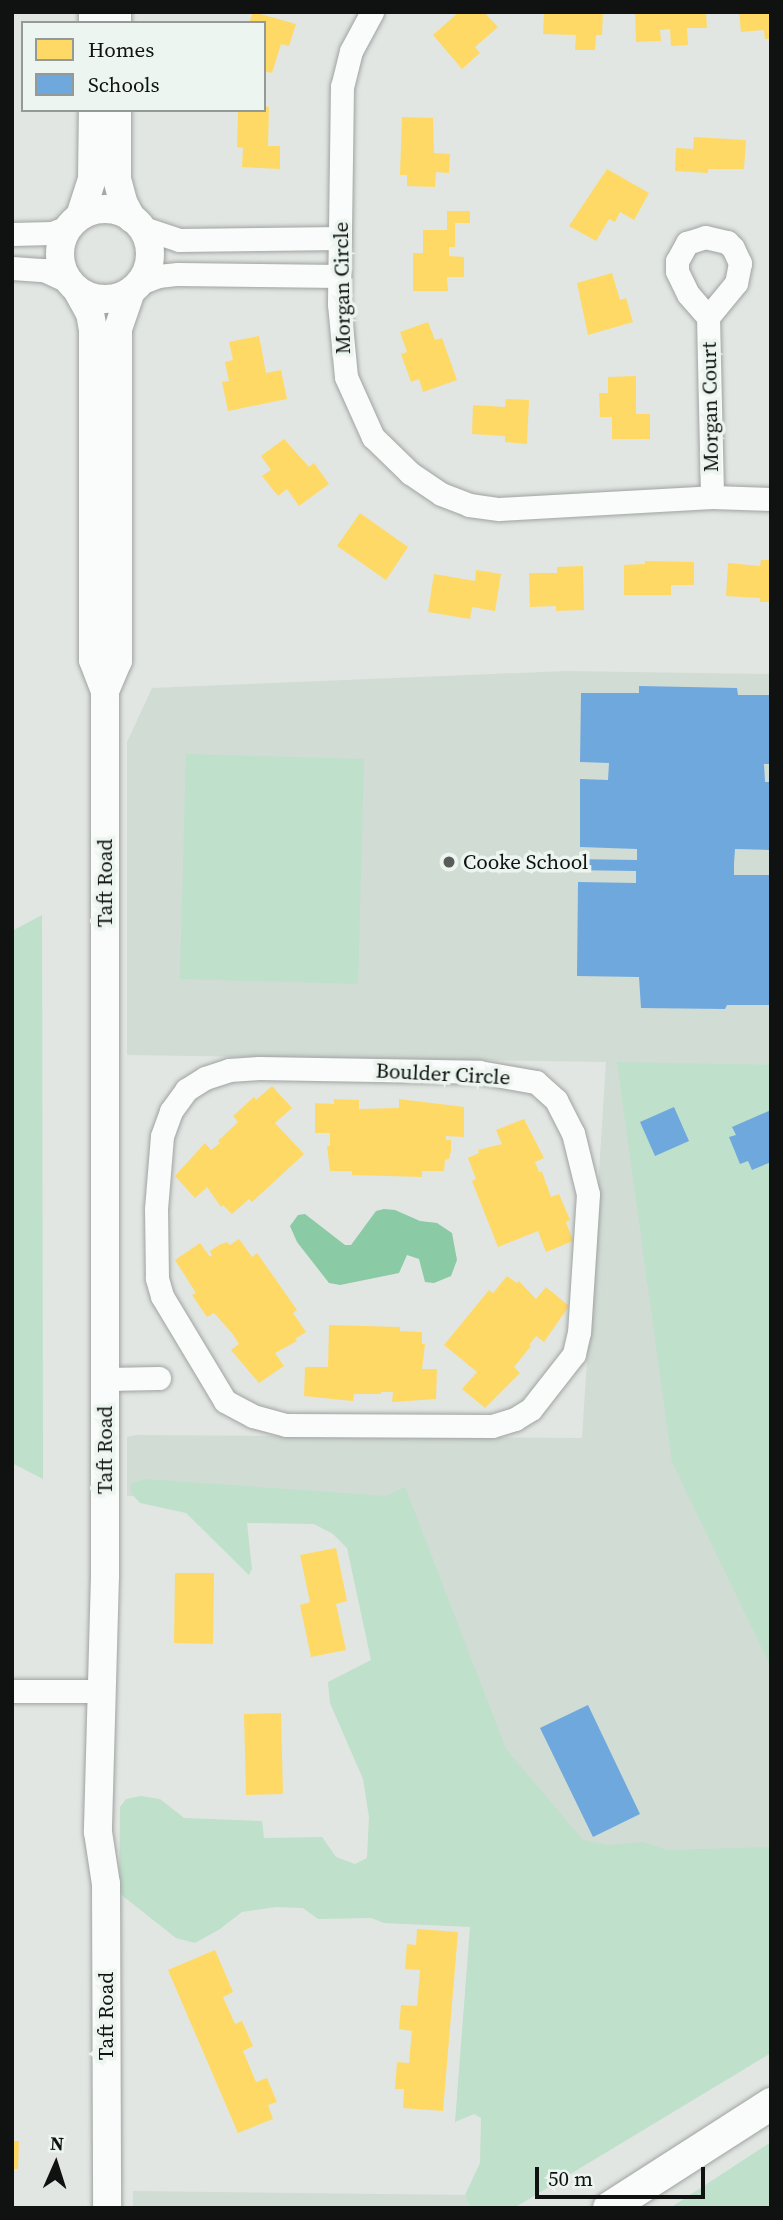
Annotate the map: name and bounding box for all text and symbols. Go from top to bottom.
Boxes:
legend [21,21,266,112]
text: Homes [88,35,154,64]
text: Schools [88,70,160,99]
street label: Morgan Circle [328,222,356,354]
street label: Morgan Court [696,342,724,472]
street label: Taft Road [92,839,118,927]
place label: Cooke School [463,849,588,875]
marker: Cooke School [441,854,457,870]
street label: Boulder Circle [375,1058,511,1090]
street label: Taft Road [92,1406,118,1494]
street label: Taft Road [93,1972,119,2060]
north arrow [21,2129,91,2199]
text: N [50,2130,65,2156]
scale bar [538,2154,708,2198]
text: 50 m [548,2164,593,2193]

